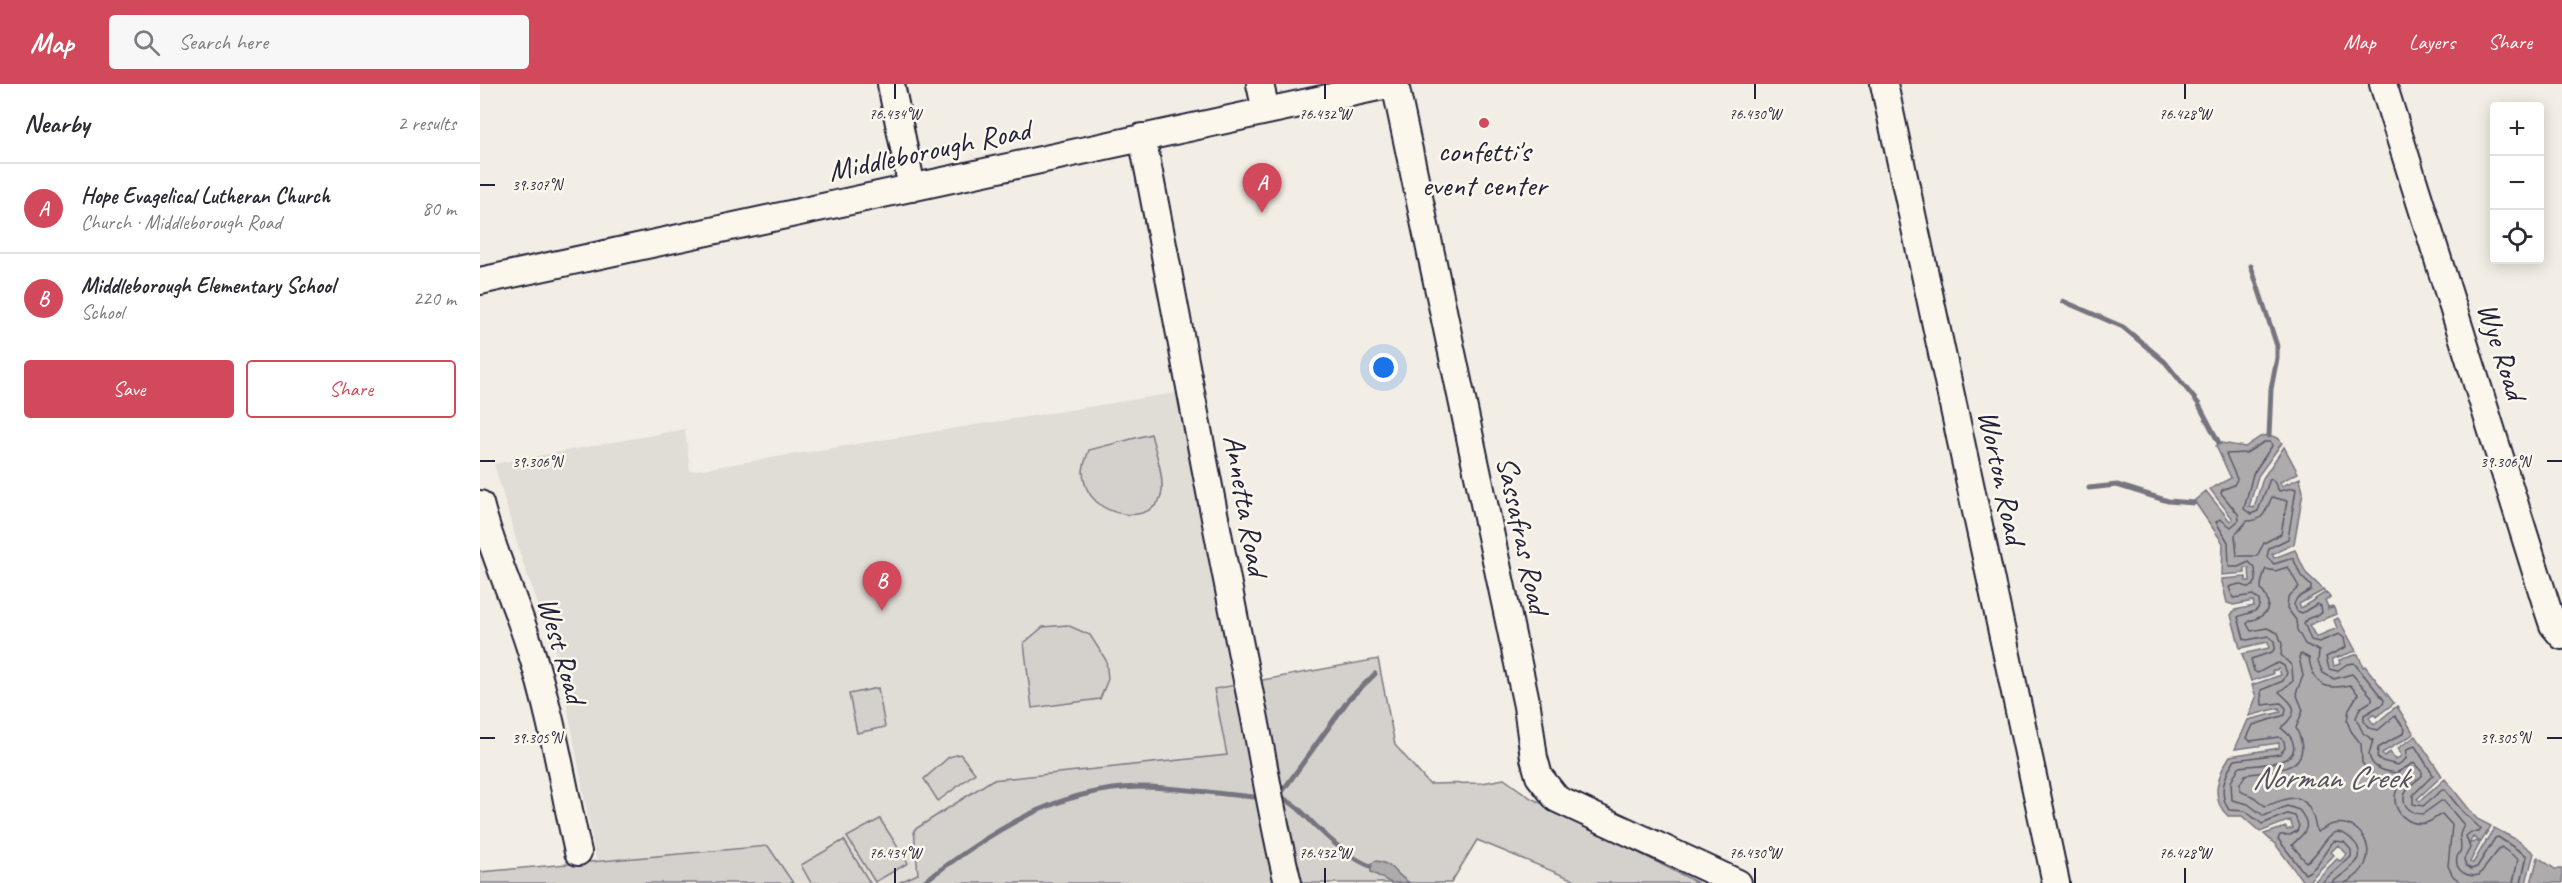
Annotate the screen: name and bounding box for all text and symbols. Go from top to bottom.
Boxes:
search box [109,15,529,69]
text: Map [30,25,73,60]
icon: search [130,26,163,59]
text: Search here [178,28,268,56]
text: Map [2343,29,2376,55]
text: Layers [2409,29,2455,55]
text: Share [2488,29,2532,55]
map controls [2490,102,2544,264]
button: + [2490,102,2544,156]
text: 76.434°W [869,105,924,124]
text: 76.432°W [1299,105,1354,124]
text: 76.430°W [1729,105,1784,124]
text: 76.428°W [2159,105,2214,124]
text: Nearby [24,107,89,140]
street label: Middleborough Road [825,109,1037,190]
text: 2 results [397,111,456,136]
marker: confetti's event center [1477,116,1491,130]
place label: confetti's event center [1422,132,1549,204]
button: − [2490,156,2544,210]
pin: A [1242,164,1282,213]
text: 39.307°N [512,176,565,195]
text: Hope Evagelical Lutheran Church [81,182,330,210]
text: A [38,196,49,221]
text: 80 m [422,196,456,221]
text: Church · Middleborough Road [81,210,281,235]
button: locate [2490,210,2544,264]
text: Middleborough Elementary School [81,272,335,300]
text: B [38,286,49,311]
text: 220 m [413,286,456,311]
street label: Wye Road [2469,298,2537,408]
text: School [81,300,124,325]
your location [1369,353,1398,382]
button: Save [24,360,234,418]
button: Share [246,360,456,418]
street label: Worton Road [1969,407,2036,551]
street label: Annetta Road [1215,432,1278,582]
text: 39.306°N [512,453,565,472]
street label: Sassafras Road [1488,453,1559,621]
text: 39.306°N [2480,453,2533,472]
pin: B [862,562,902,611]
street label: West Road [529,593,596,712]
text: 39.305°N [512,729,565,748]
text: 39.305°N [2480,729,2533,748]
water label: Norman Creek [2252,757,2413,798]
text: 76.434°W [869,844,924,863]
text: 76.432°W [1299,844,1354,863]
text: 76.430°W [1729,844,1784,863]
text: 76.428°W [2159,844,2214,863]

